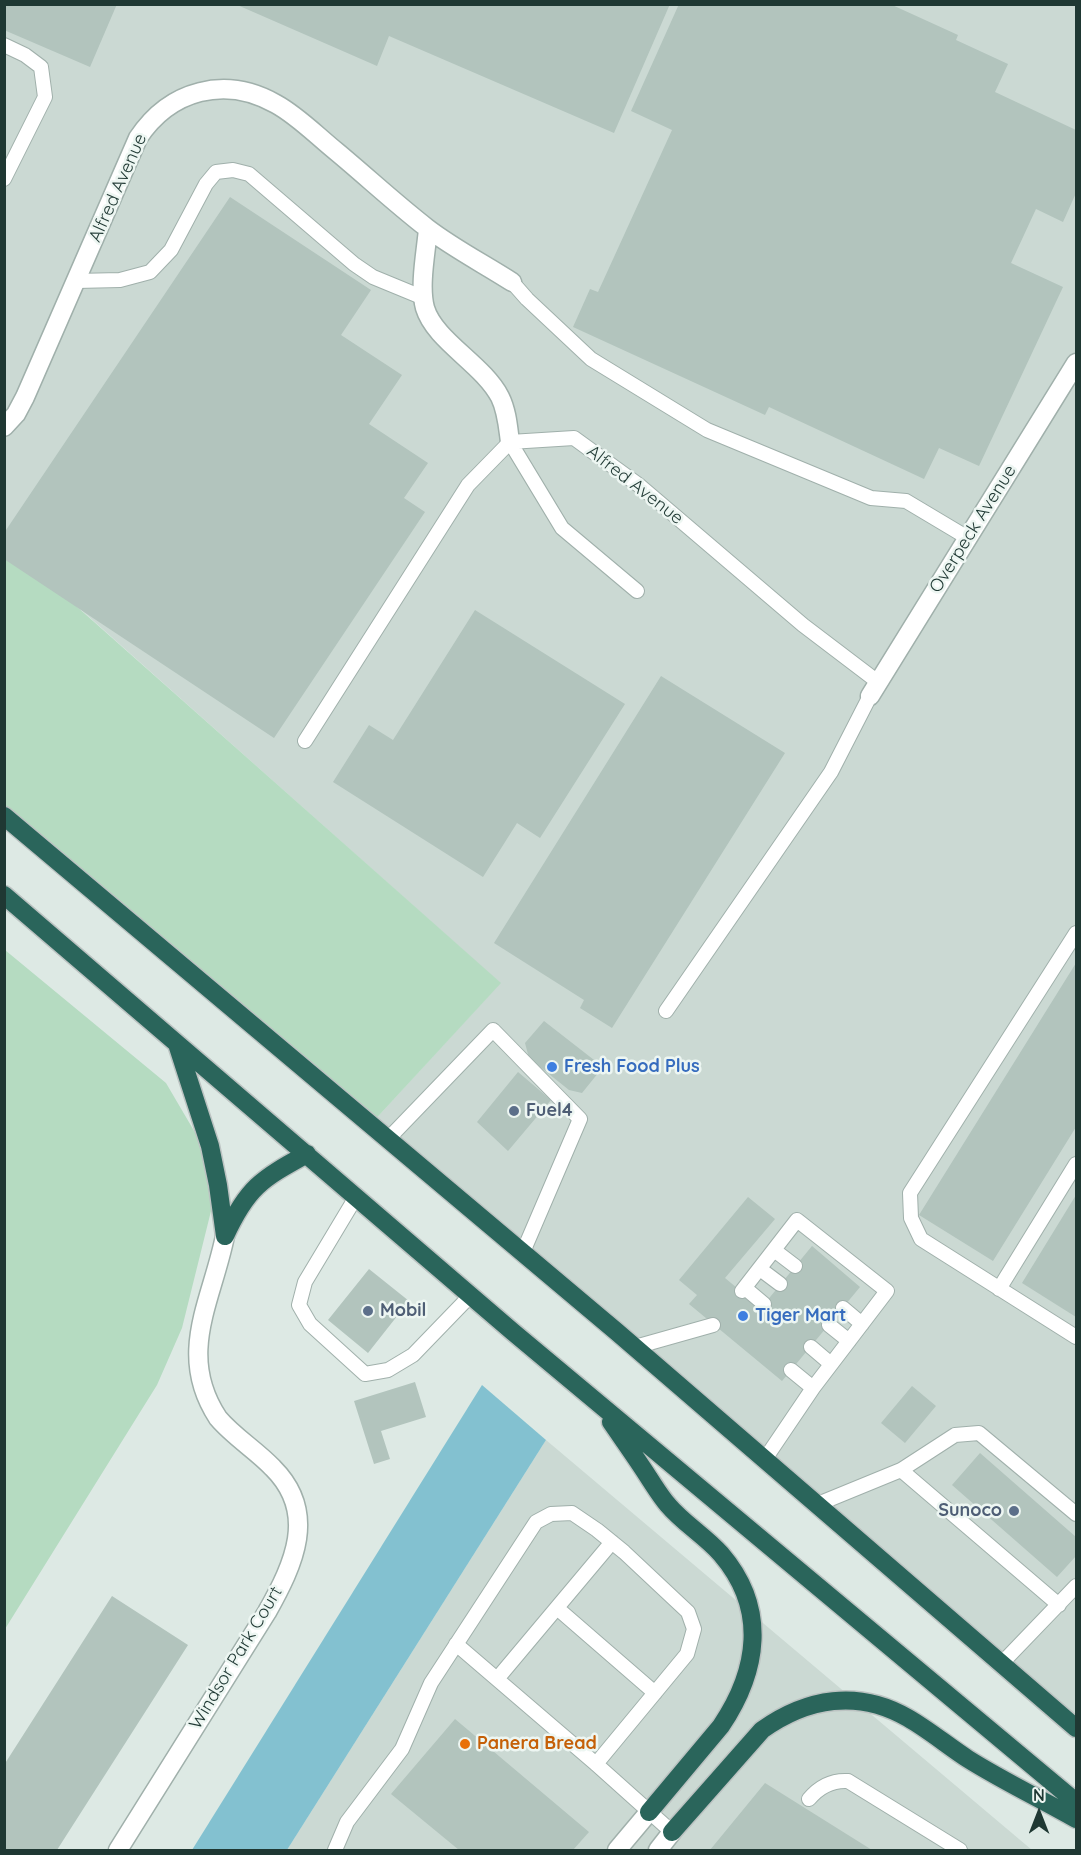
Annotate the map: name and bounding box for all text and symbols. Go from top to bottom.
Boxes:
street label: Alfred Avenue [84,130,152,246]
street label: Alfred Avenue [583,441,687,529]
street label: Overpeck Avenue [925,461,1021,597]
place label: Fresh Food Plus [564,1056,700,1078]
marker: Fresh Food Plus [545,1060,559,1074]
place label: Fuel4 [526,1100,572,1122]
marker: Fuel4 [507,1104,521,1118]
place label: Mobil [380,1300,426,1322]
marker: Mobil [361,1304,375,1318]
place label: Tiger Mart [755,1305,846,1327]
marker: Tiger Mart [736,1309,750,1323]
place label: Sunoco [938,1500,1002,1522]
marker: Sunoco [1007,1504,1021,1518]
street label: Windsor Park Court [185,1583,287,1733]
place label: Panera Bread [477,1733,597,1755]
marker: Panera Bread [458,1737,472,1751]
north arrow [1009,1783,1069,1843]
text: N [1033,1785,1045,1805]

